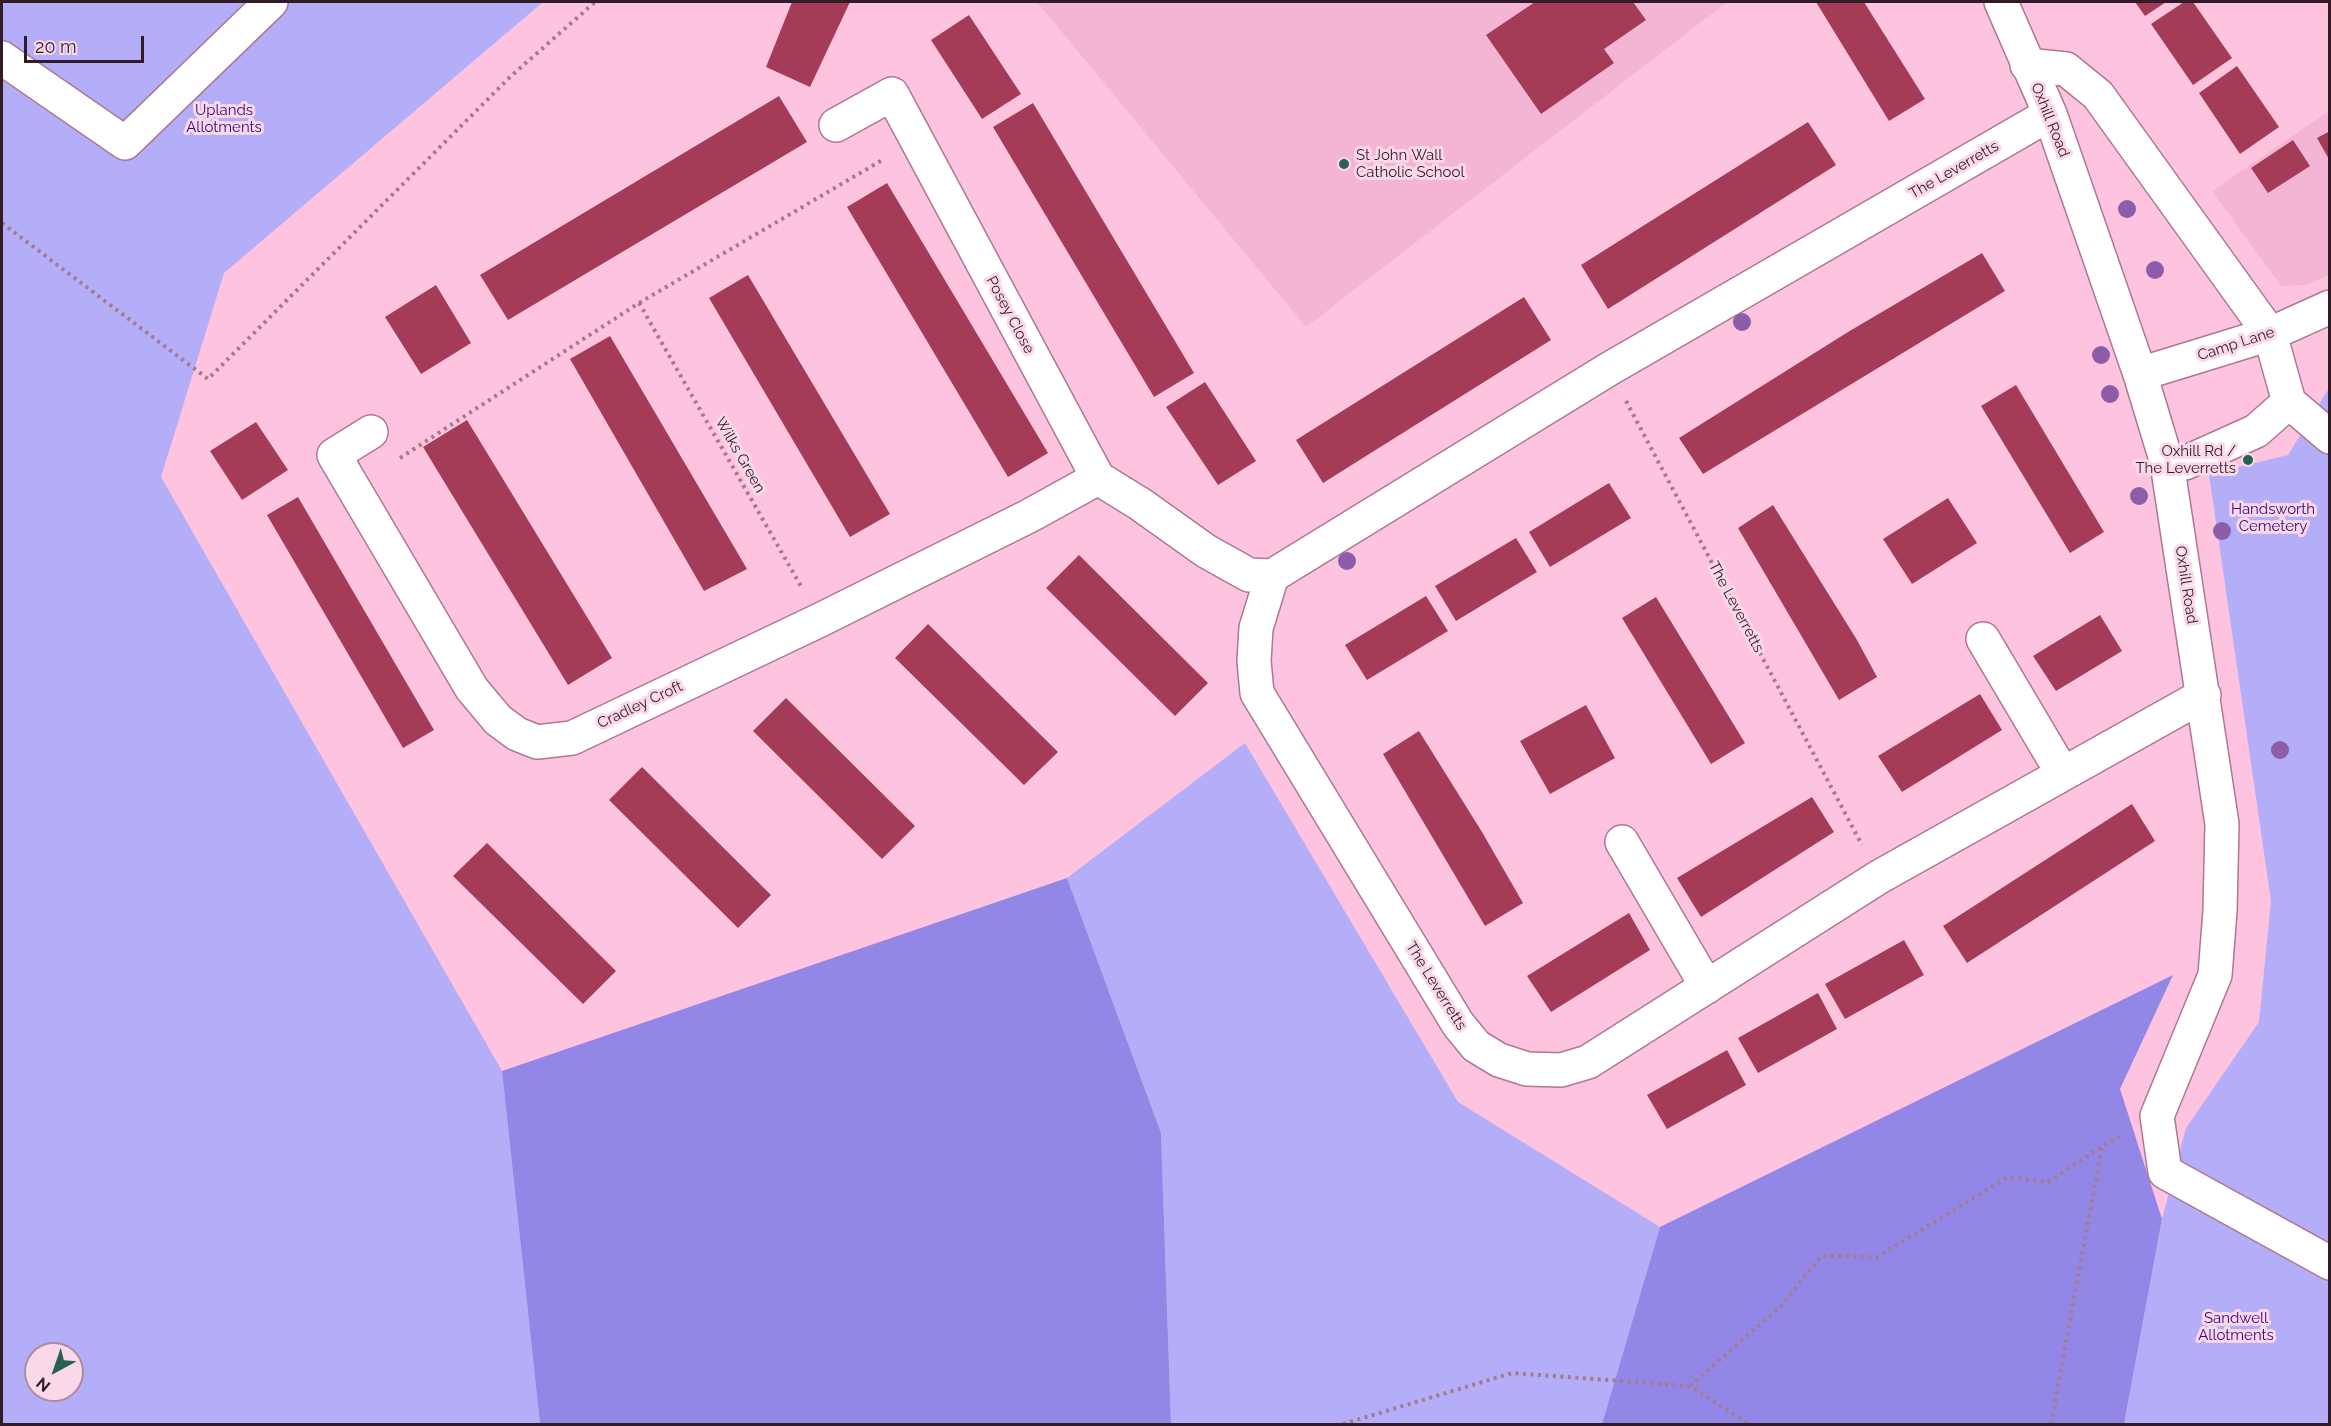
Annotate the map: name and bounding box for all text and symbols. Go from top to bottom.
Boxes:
scale bar [27,24,147,62]
text: 20 m [35,36,77,57]
street label: Oxhill Road [2027,80,2073,160]
park label: Uplands Allotments [186,101,262,136]
street label: The Leverretts [1906,137,2002,203]
place label: St John Wall Catholic School [1356,146,1465,181]
marker: St John Wall Catholic School [1337,157,1351,171]
street label: Posey Close [982,273,1038,357]
street label: Camp Lane [2195,323,2277,365]
street label: Wilks Green [711,414,769,496]
place label: Oxhill Rd / The Leverretts [2135,442,2236,477]
marker: Oxhill Rd / The Leverretts [2241,453,2255,467]
park label: Handsworth Cemetery [2231,500,2315,535]
street label: Oxhill Road [2171,545,2201,625]
street label: The Leverretts [1704,558,1768,656]
street label: Cradley Croft [595,677,685,733]
street label: The Leverretts [1402,939,1470,1033]
park label: Sandwell Allotments [2198,1309,2274,1344]
north arrow [24,1342,84,1402]
text: N [33,1373,54,1396]

